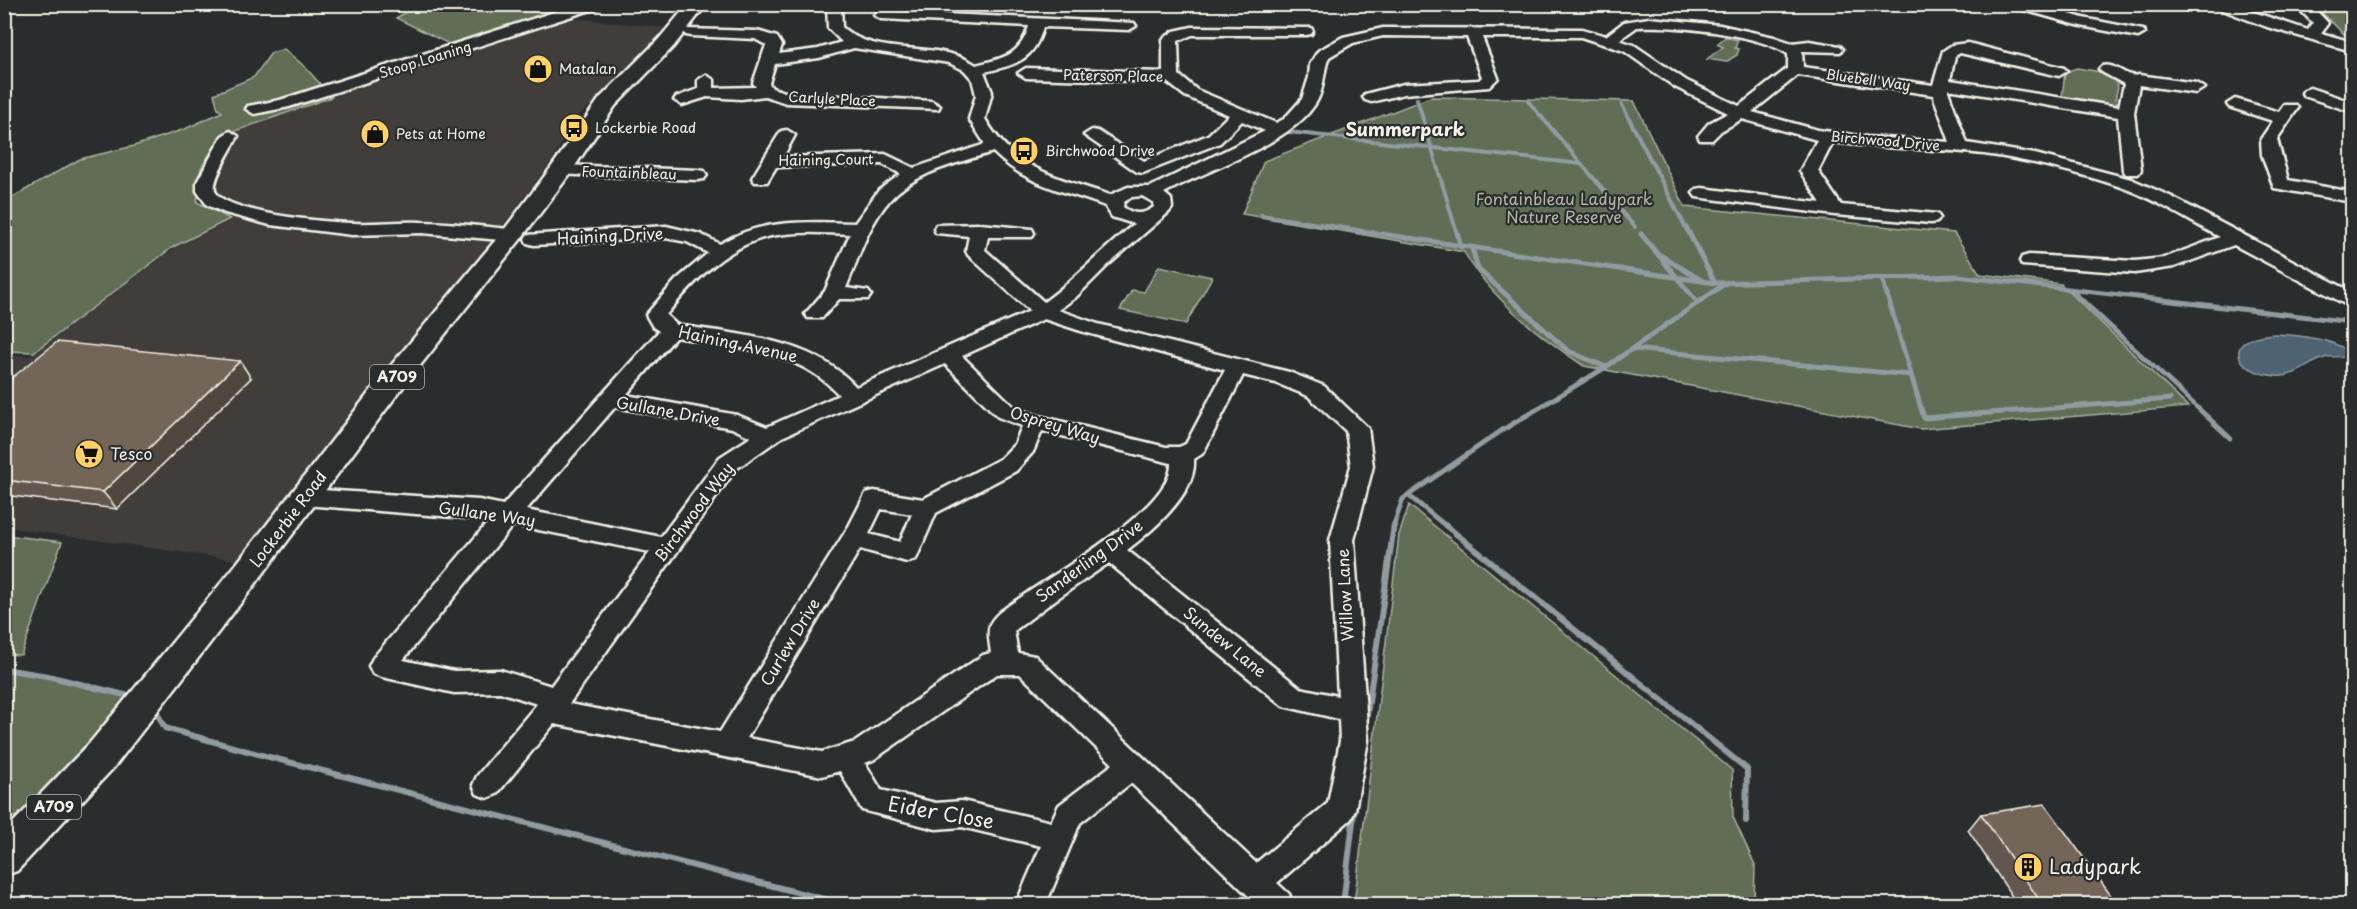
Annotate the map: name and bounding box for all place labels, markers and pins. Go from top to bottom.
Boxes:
shop icon: Matalan [522,53,554,85]
place label: Matalan [559,58,617,79]
bus stop icon: Lockerbie Road [558,112,590,144]
place label: Lockerbie Road [595,117,696,138]
shop icon: Pets at Home [359,118,391,150]
place label: Pets at Home [396,123,486,144]
bus stop icon: Birchwood Drive [1008,135,1040,167]
place label: Birchwood Drive [1045,140,1155,161]
supermarket icon: Tesco [73,438,105,470]
place label: Tesco [110,441,153,465]
building icon: Ladypark [2012,851,2044,883]
place label: Ladypark [2049,851,2141,881]

